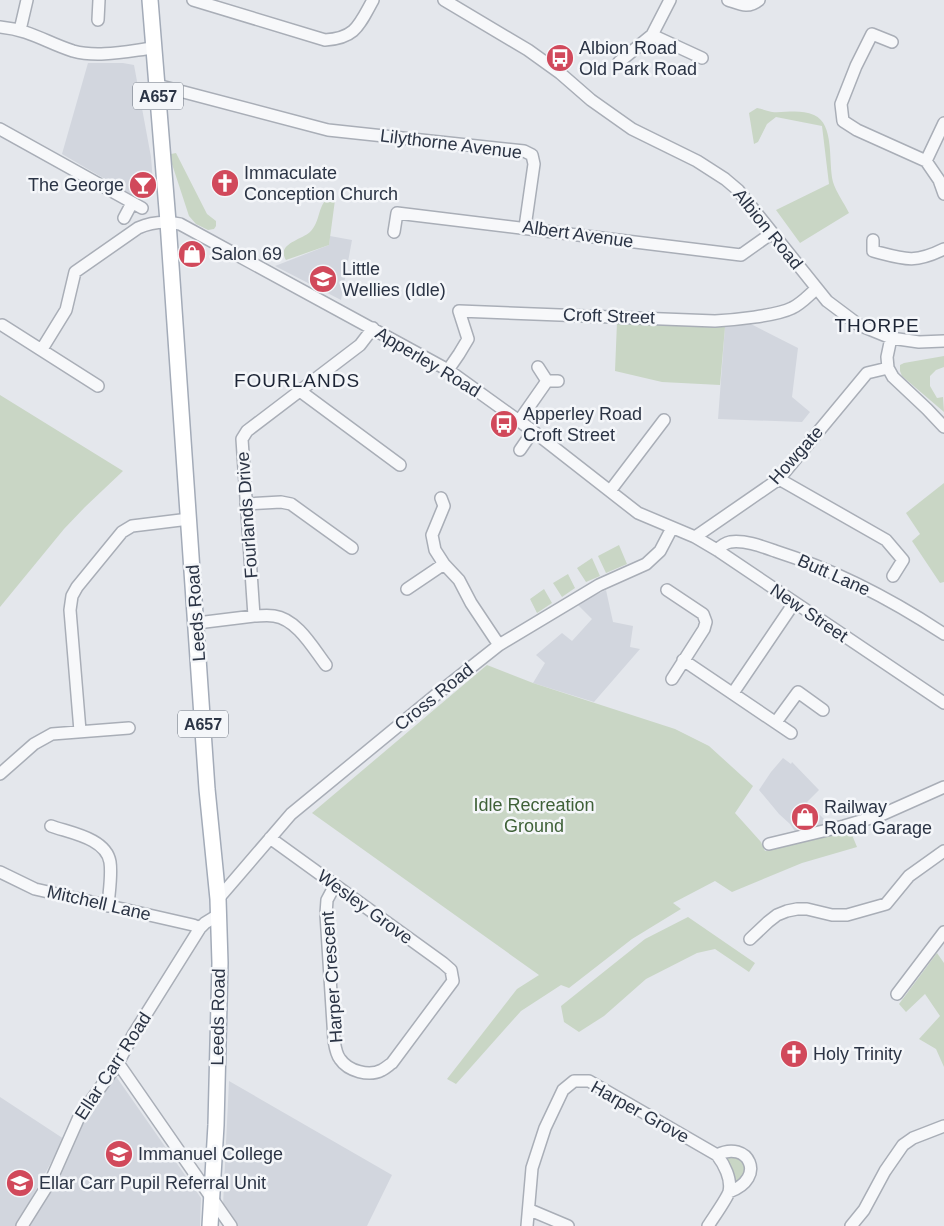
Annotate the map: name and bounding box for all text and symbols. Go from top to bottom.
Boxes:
place label: Albion Road Old Park Road [579,38,697,79]
bus stop icon: Albion Road Old Park Road [545,43,575,73]
road number: A657 [133,82,183,110]
street label: Lilythorne Avenue [379,125,523,163]
place label: Immaculate Conception Church [244,163,398,204]
church icon: Immaculate Conception Church [210,168,240,198]
bar icon: The George [128,170,158,200]
place label: The George [28,175,124,195]
street label: Albion Road [729,185,807,273]
street label: Albert Avenue [521,216,635,252]
shop icon: Salon 69 [177,239,207,269]
place label: Salon 69 [211,244,282,264]
place label: Little Wellies (Idle) [342,259,446,300]
school or university icon: Little Wellies (Idle) [308,264,338,294]
street label: Croft Street [563,304,655,328]
district label: THORPE [834,315,920,336]
street label: Apperley Road [372,323,484,401]
district label: FOURLANDS [234,370,360,391]
place label: Apperley Road Croft Street [523,404,642,445]
bus stop icon: Apperley Road Croft Street [489,409,519,439]
street label: Howgate [765,422,827,488]
street label: Fourlands Drive [233,451,261,579]
street label: Butt Lane [795,550,873,600]
street label: Leeds Road [183,564,209,662]
street label: New Street [766,580,852,646]
street label: Cross Road [391,659,477,735]
road number: A657 [178,711,228,738]
park label: Idle Recreation Ground [473,795,595,836]
place label: Railway Road Garage [824,797,932,838]
shop icon: Railway Road Garage [790,802,820,832]
street label: Wesley Grove [314,866,416,948]
street label: Mitchell Lane [45,881,153,925]
street label: Harper Crescent [317,910,347,1044]
street label: Leeds Road [207,968,229,1066]
street label: Ellar Carr Road [71,1009,155,1123]
church icon: Holy Trinity [779,1039,809,1069]
place label: Holy Trinity [813,1044,902,1064]
street label: Harper Grove [587,1077,693,1147]
school or university icon: Immanuel College [104,1139,134,1169]
place label: Immanuel College [138,1144,283,1164]
school or university icon: Ellar Carr Pupil Referral Unit [5,1168,35,1198]
place label: Ellar Carr Pupil Referral Unit [39,1173,266,1193]

